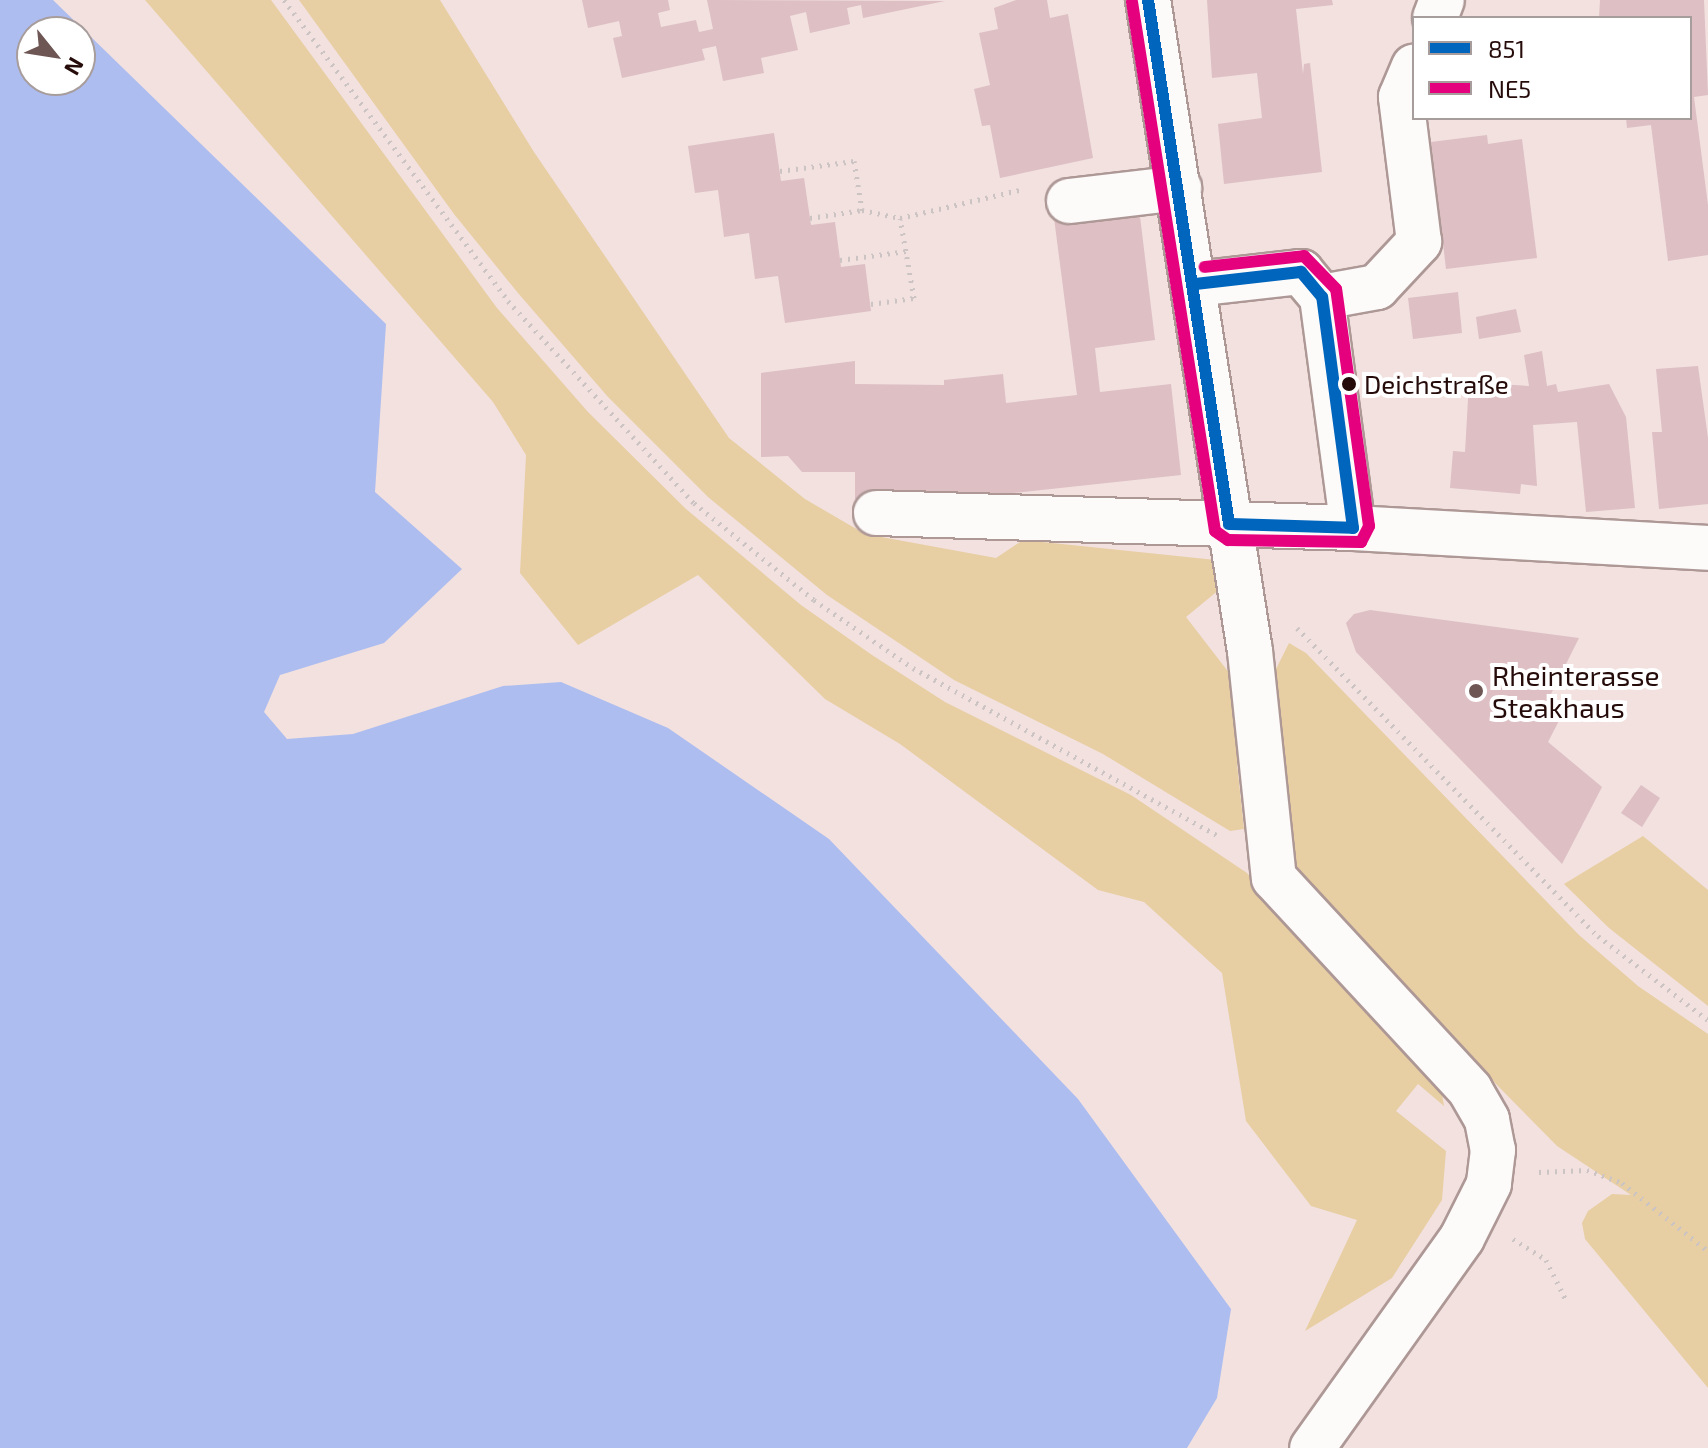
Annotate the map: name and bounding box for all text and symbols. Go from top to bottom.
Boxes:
north arrow [16,16,96,96]
legend [1412,16,1692,120]
text: 851 [1488,34,1525,63]
text: N [60,54,90,80]
text: NE5 [1488,74,1531,103]
place label: Deichstraße [1364,368,1509,400]
marker: Deichstraße [1341,376,1357,392]
place label: Rheinterasse Steakhaus [1492,658,1660,724]
marker: Rheinterasse Steakhaus [1467,682,1485,700]

